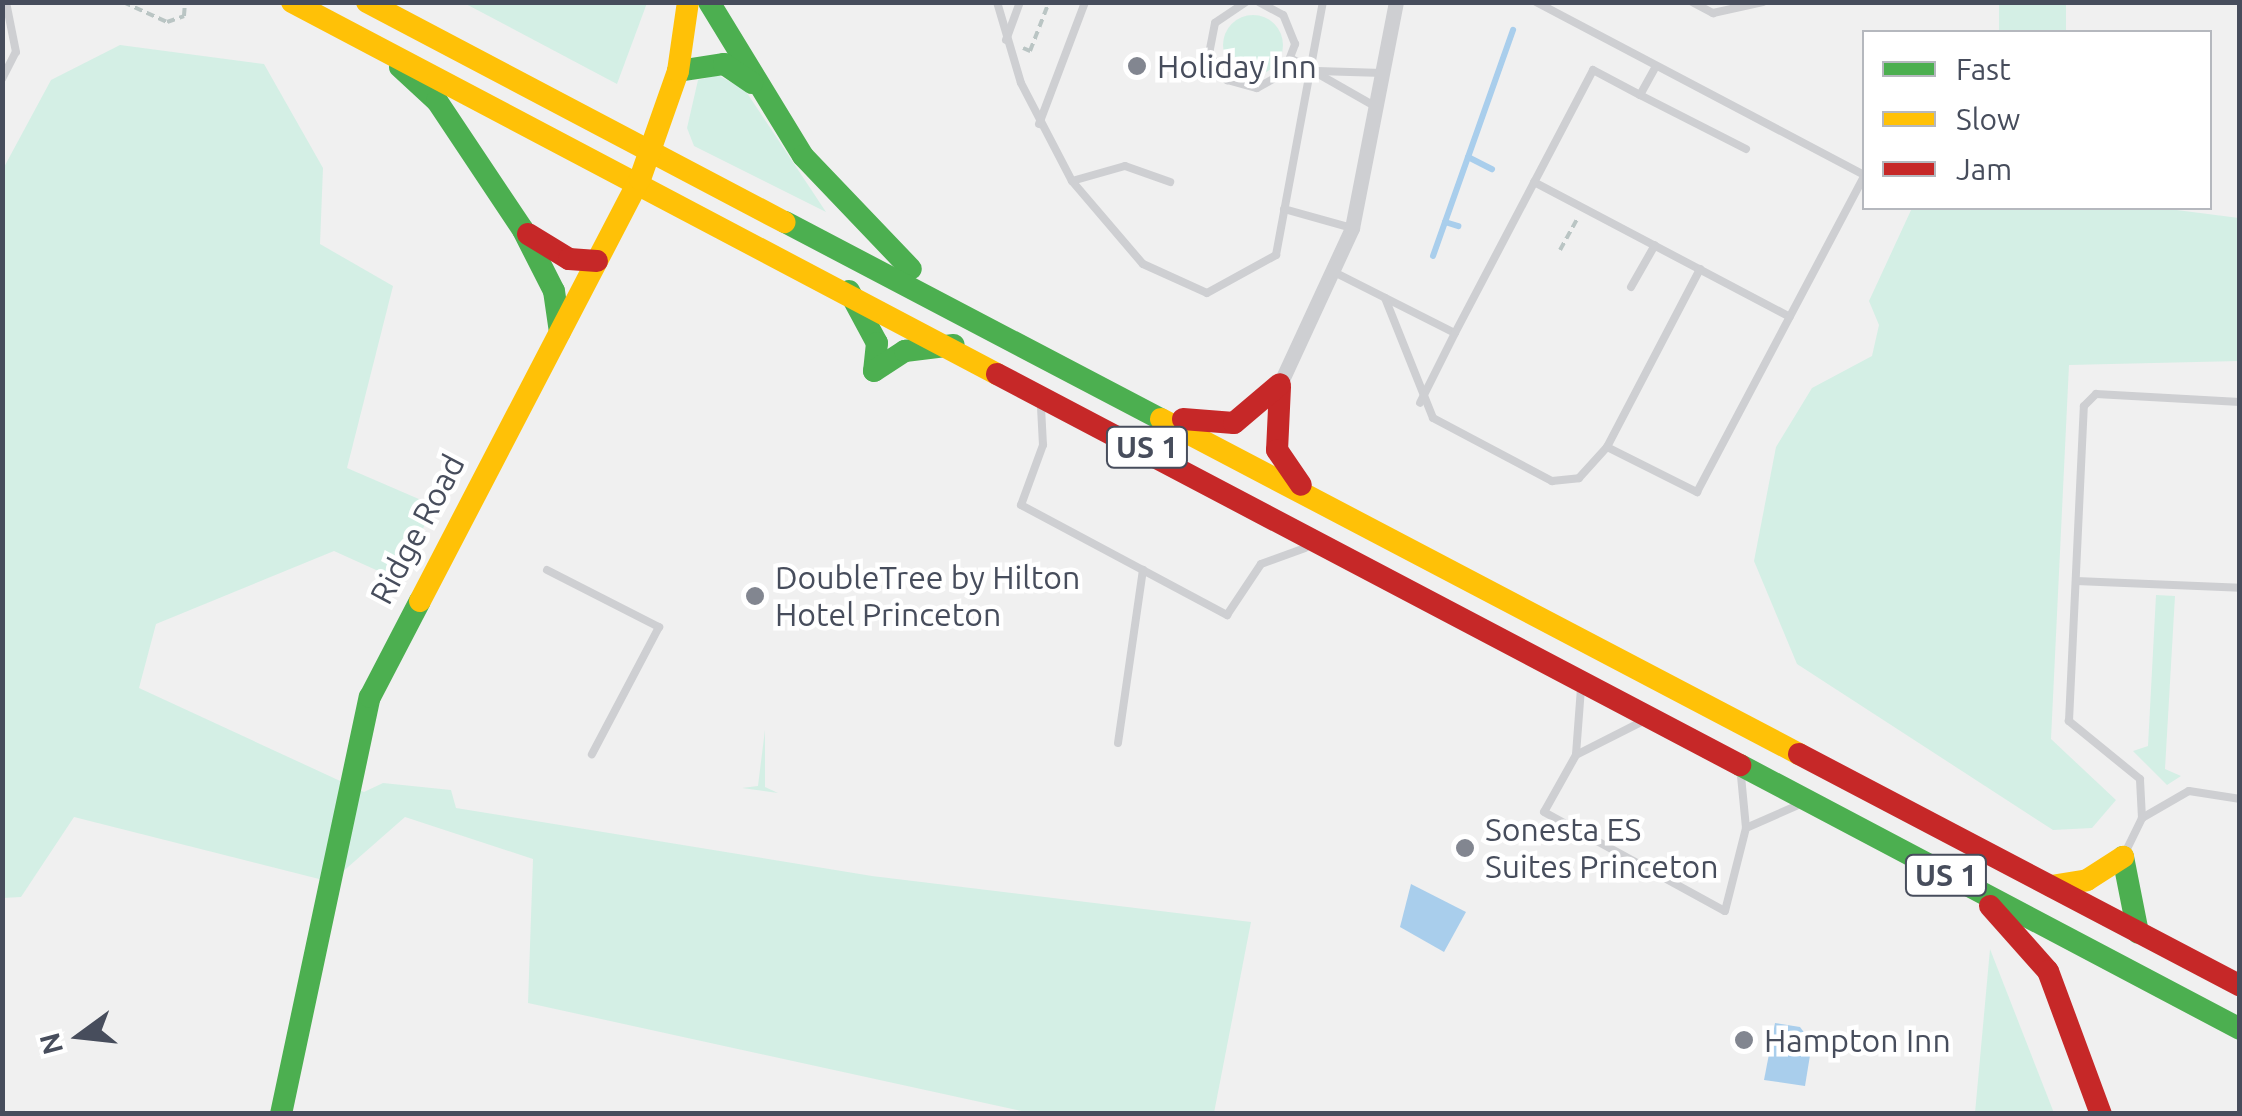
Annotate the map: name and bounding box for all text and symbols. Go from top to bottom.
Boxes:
legend [1862,30,2212,210]
place label: Holiday Inn [1157,47,1317,85]
text: Fast [1956,52,2011,86]
marker: Holiday Inn [1126,55,1148,77]
text: Slow [1956,102,2020,136]
text: Jam [1956,152,2012,186]
road number: US 1 [1104,422,1190,472]
street label: Ridge Road [362,448,472,610]
place label: DoubleTree by Hilton Hotel Princeton [775,559,1080,634]
marker: DoubleTree by Hilton Hotel Princeton [744,585,766,607]
place label: Sonesta ES Suites Princeton [1485,811,1718,886]
marker: Sonesta ES Suites Princeton [1454,837,1476,859]
road number: US 1 [1904,850,1988,900]
north arrow [30,986,130,1086]
place label: Hampton Inn [1764,1021,1951,1059]
marker: Hampton Inn [1733,1029,1755,1051]
text: N [33,1030,68,1058]

